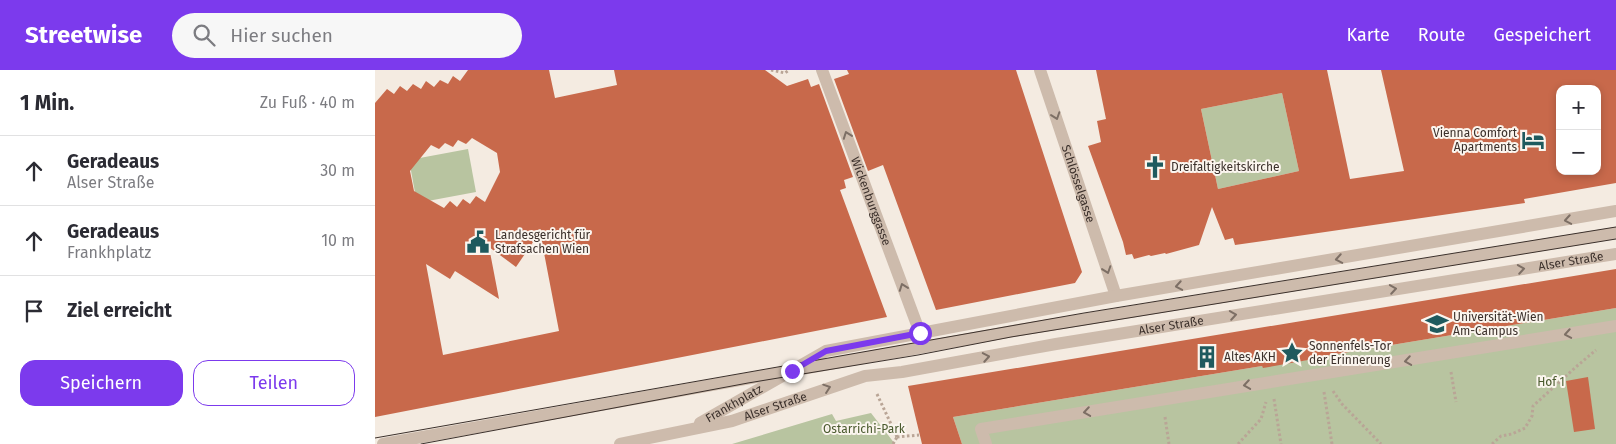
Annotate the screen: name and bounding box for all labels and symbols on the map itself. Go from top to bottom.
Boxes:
one-way arrow [1050,112,1060,120]
place label: Vienna Comfort Apartments [1433,126,1518,154]
hotel icon: Vienna Comfort Apartments [1520,127,1546,153]
one-way arrow [843,131,853,140]
street label: Schlösselgasse [1059,143,1098,224]
church icon: Dreifaltigkeitskirche [1142,154,1168,180]
street label: Wickenburggasse [848,155,894,247]
place label: Dreifaltigkeitskirche [1171,160,1280,174]
one-way arrow [1564,214,1572,224]
place label: Landesgericht für Strafsachen Wien [495,228,591,256]
public building icon: Landesgericht für Strafsachen Wien [465,229,491,255]
street label: Alser Straße [1537,249,1604,273]
one-way arrow [1334,253,1343,263]
one-way arrow [1516,264,1525,274]
one-way arrow [1101,266,1111,274]
one-way arrow [1174,280,1183,290]
one-way arrow [899,284,909,292]
one-way arrow [1390,284,1398,295]
place label: Universität-Wien Am-Campus [1453,310,1544,338]
one-way arrow [1229,311,1237,321]
school or university icon: Universität-Wien Am-Campus [1424,311,1450,337]
street label: Alser Straße [1137,313,1205,338]
route start [909,322,932,345]
one-way arrow [1564,329,1572,339]
place label: Sonnenfels-Tor der Erinnerung [1309,339,1391,367]
place icon: Sonnenfels-Tor der Erinnerung [1279,340,1305,366]
building icon: Altes AKH [1194,344,1220,370]
place label: Altes AKH [1224,350,1276,364]
one-way arrow [982,352,991,362]
one-way arrow [1403,355,1412,365]
route end [781,360,804,383]
park label: Hof 1 [1537,375,1565,389]
one-way arrow [1243,380,1251,390]
street label: Frankhplatz [703,382,765,425]
one-way arrow [823,384,831,394]
street label: Alser Straße [742,389,809,424]
one-way arrow [1082,406,1091,416]
park label: Ostarrichi-Park [823,422,906,436]

